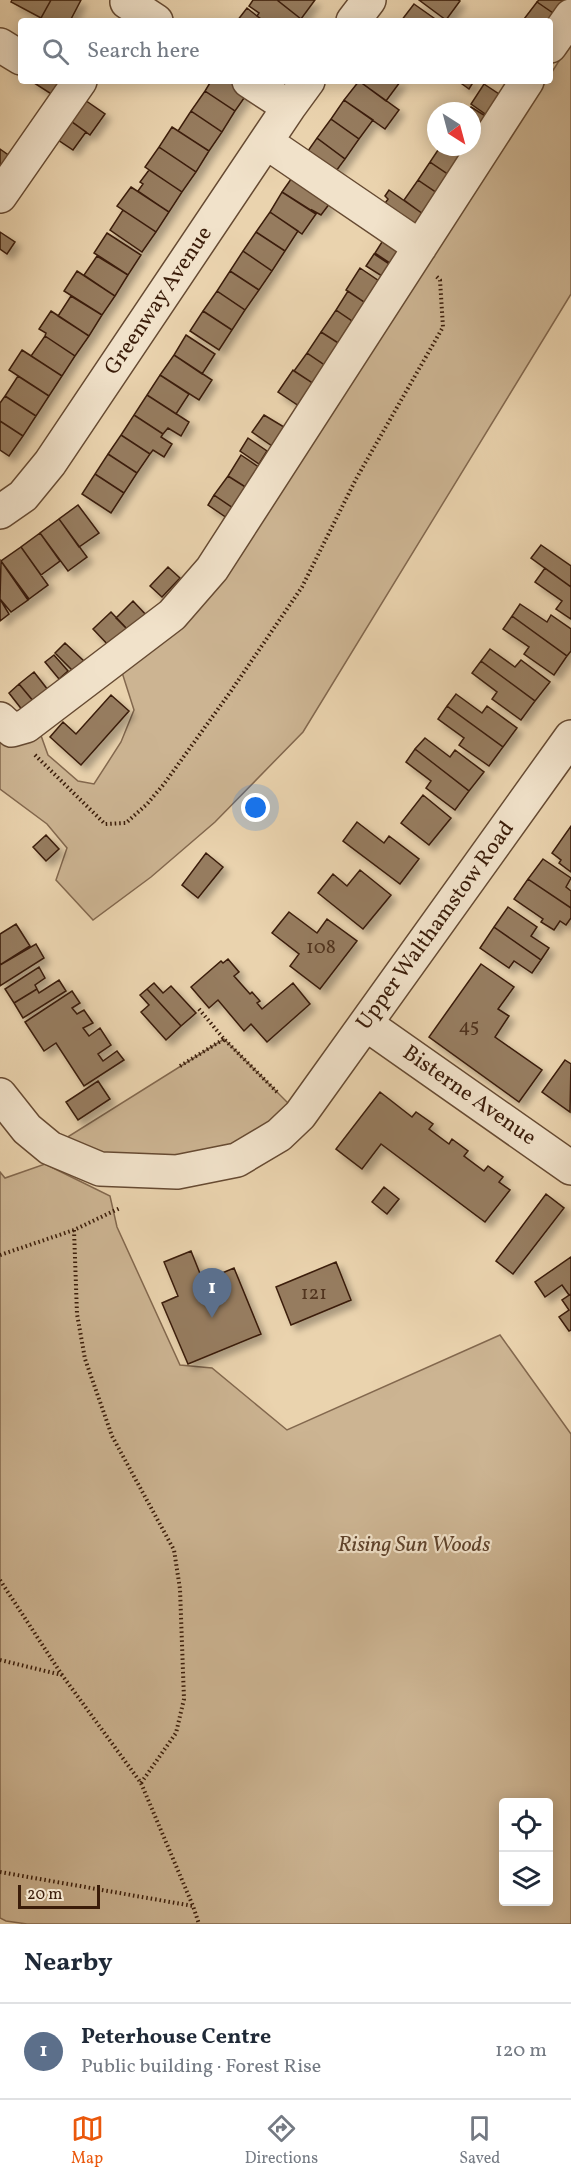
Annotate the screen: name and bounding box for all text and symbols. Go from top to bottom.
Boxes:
search box [18,18,553,84]
icon: search [39,35,72,68]
text: Search here [87,36,200,67]
north arrow [427,102,481,156]
street label: Greenway Avenue [98,220,220,382]
your location [241,793,270,822]
street label: Upper Walthamstow Road [350,815,522,1037]
house number: 108 [306,934,336,962]
house number: 45 [459,1013,479,1041]
street label: Bisterne Avenue [396,1038,542,1154]
pin: 1 [192,1268,232,1318]
house number: 121 [301,1280,327,1308]
park label: Rising Sun Woods [338,1530,490,1561]
map controls [499,1798,553,1906]
button: locate [499,1798,553,1852]
button: layers [499,1852,553,1906]
scale bar [18,1882,100,1910]
text: 20 m [27,1884,62,1906]
text: Nearby [24,1945,113,1981]
text: Peterhouse Centre [81,2022,271,2053]
text: 1 [39,2037,48,2065]
text: 120 m [495,2037,547,2065]
text: Public building · Forest Rise [81,2053,321,2081]
tab: Map [71,2112,104,2170]
tab: Directions [245,2112,318,2170]
tab: Saved [459,2112,500,2170]

